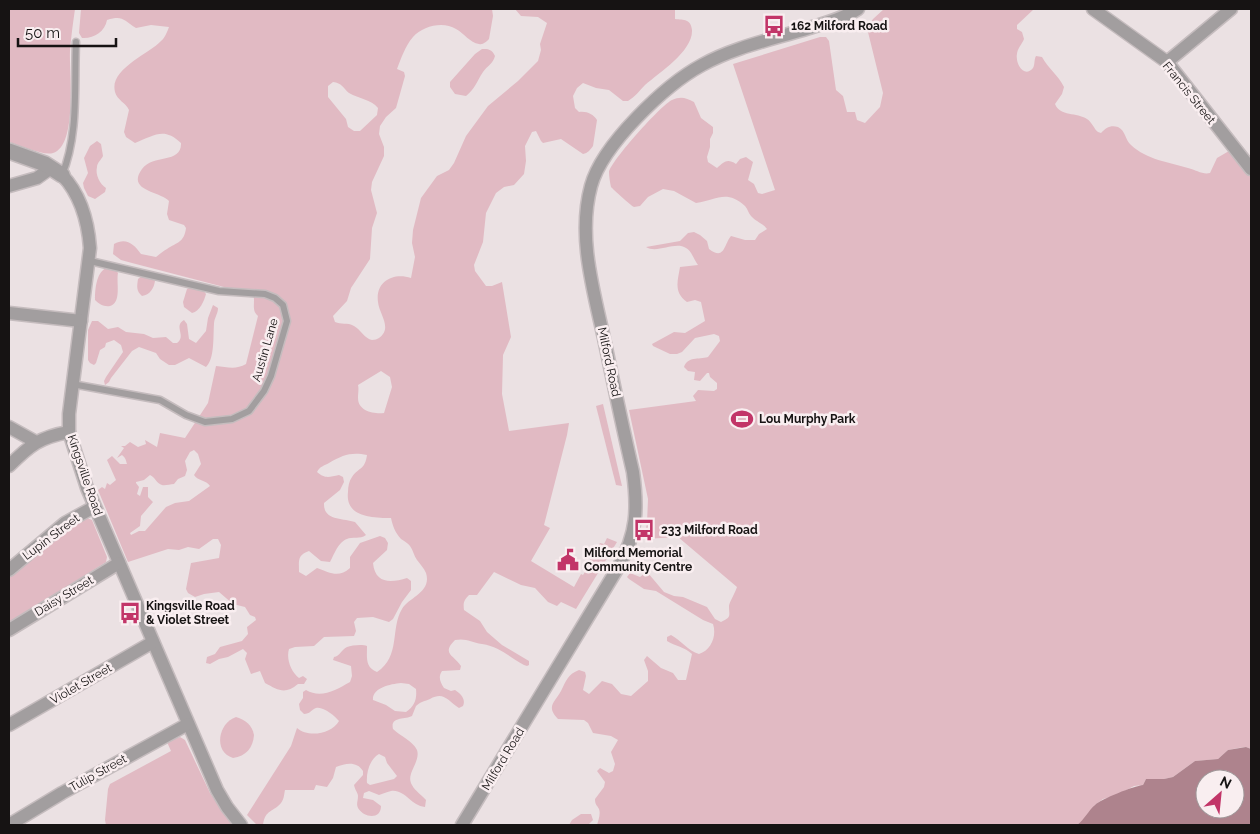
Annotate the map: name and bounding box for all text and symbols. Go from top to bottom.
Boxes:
bus stop icon: 162 Milford Road [761,13,787,39]
scale bar [18,15,115,47]
place label: 162 Milford Road [791,19,888,33]
text: 50 m [25,24,60,42]
street label: Francis Street [1160,59,1218,127]
street label: Austin Lane [249,317,281,383]
street label: Milford Road [595,326,623,398]
sports icon: Lou Murphy Park [729,406,755,432]
place label: Lou Murphy Park [759,412,856,426]
street label: Kingsville Road [65,433,105,517]
street label: Lupin Street [20,511,82,563]
bus stop icon: 233 Milford Road [631,517,657,543]
place label: 233 Milford Road [661,523,758,537]
place label: Milford Memorial Community Centre [584,546,692,574]
public building icon: Milford Memorial Community Centre [555,547,581,573]
street label: Daisy Street [32,573,96,619]
place label: Kingsville Road & Violet Street [146,599,235,627]
bus stop icon: Kingsville Road & Violet Street [117,600,143,626]
street label: Violet Street [48,661,114,707]
street label: Milford Road [479,725,527,793]
street label: Tulip Street [67,752,129,794]
north arrow [1195,769,1245,819]
text: N [1218,773,1234,792]

